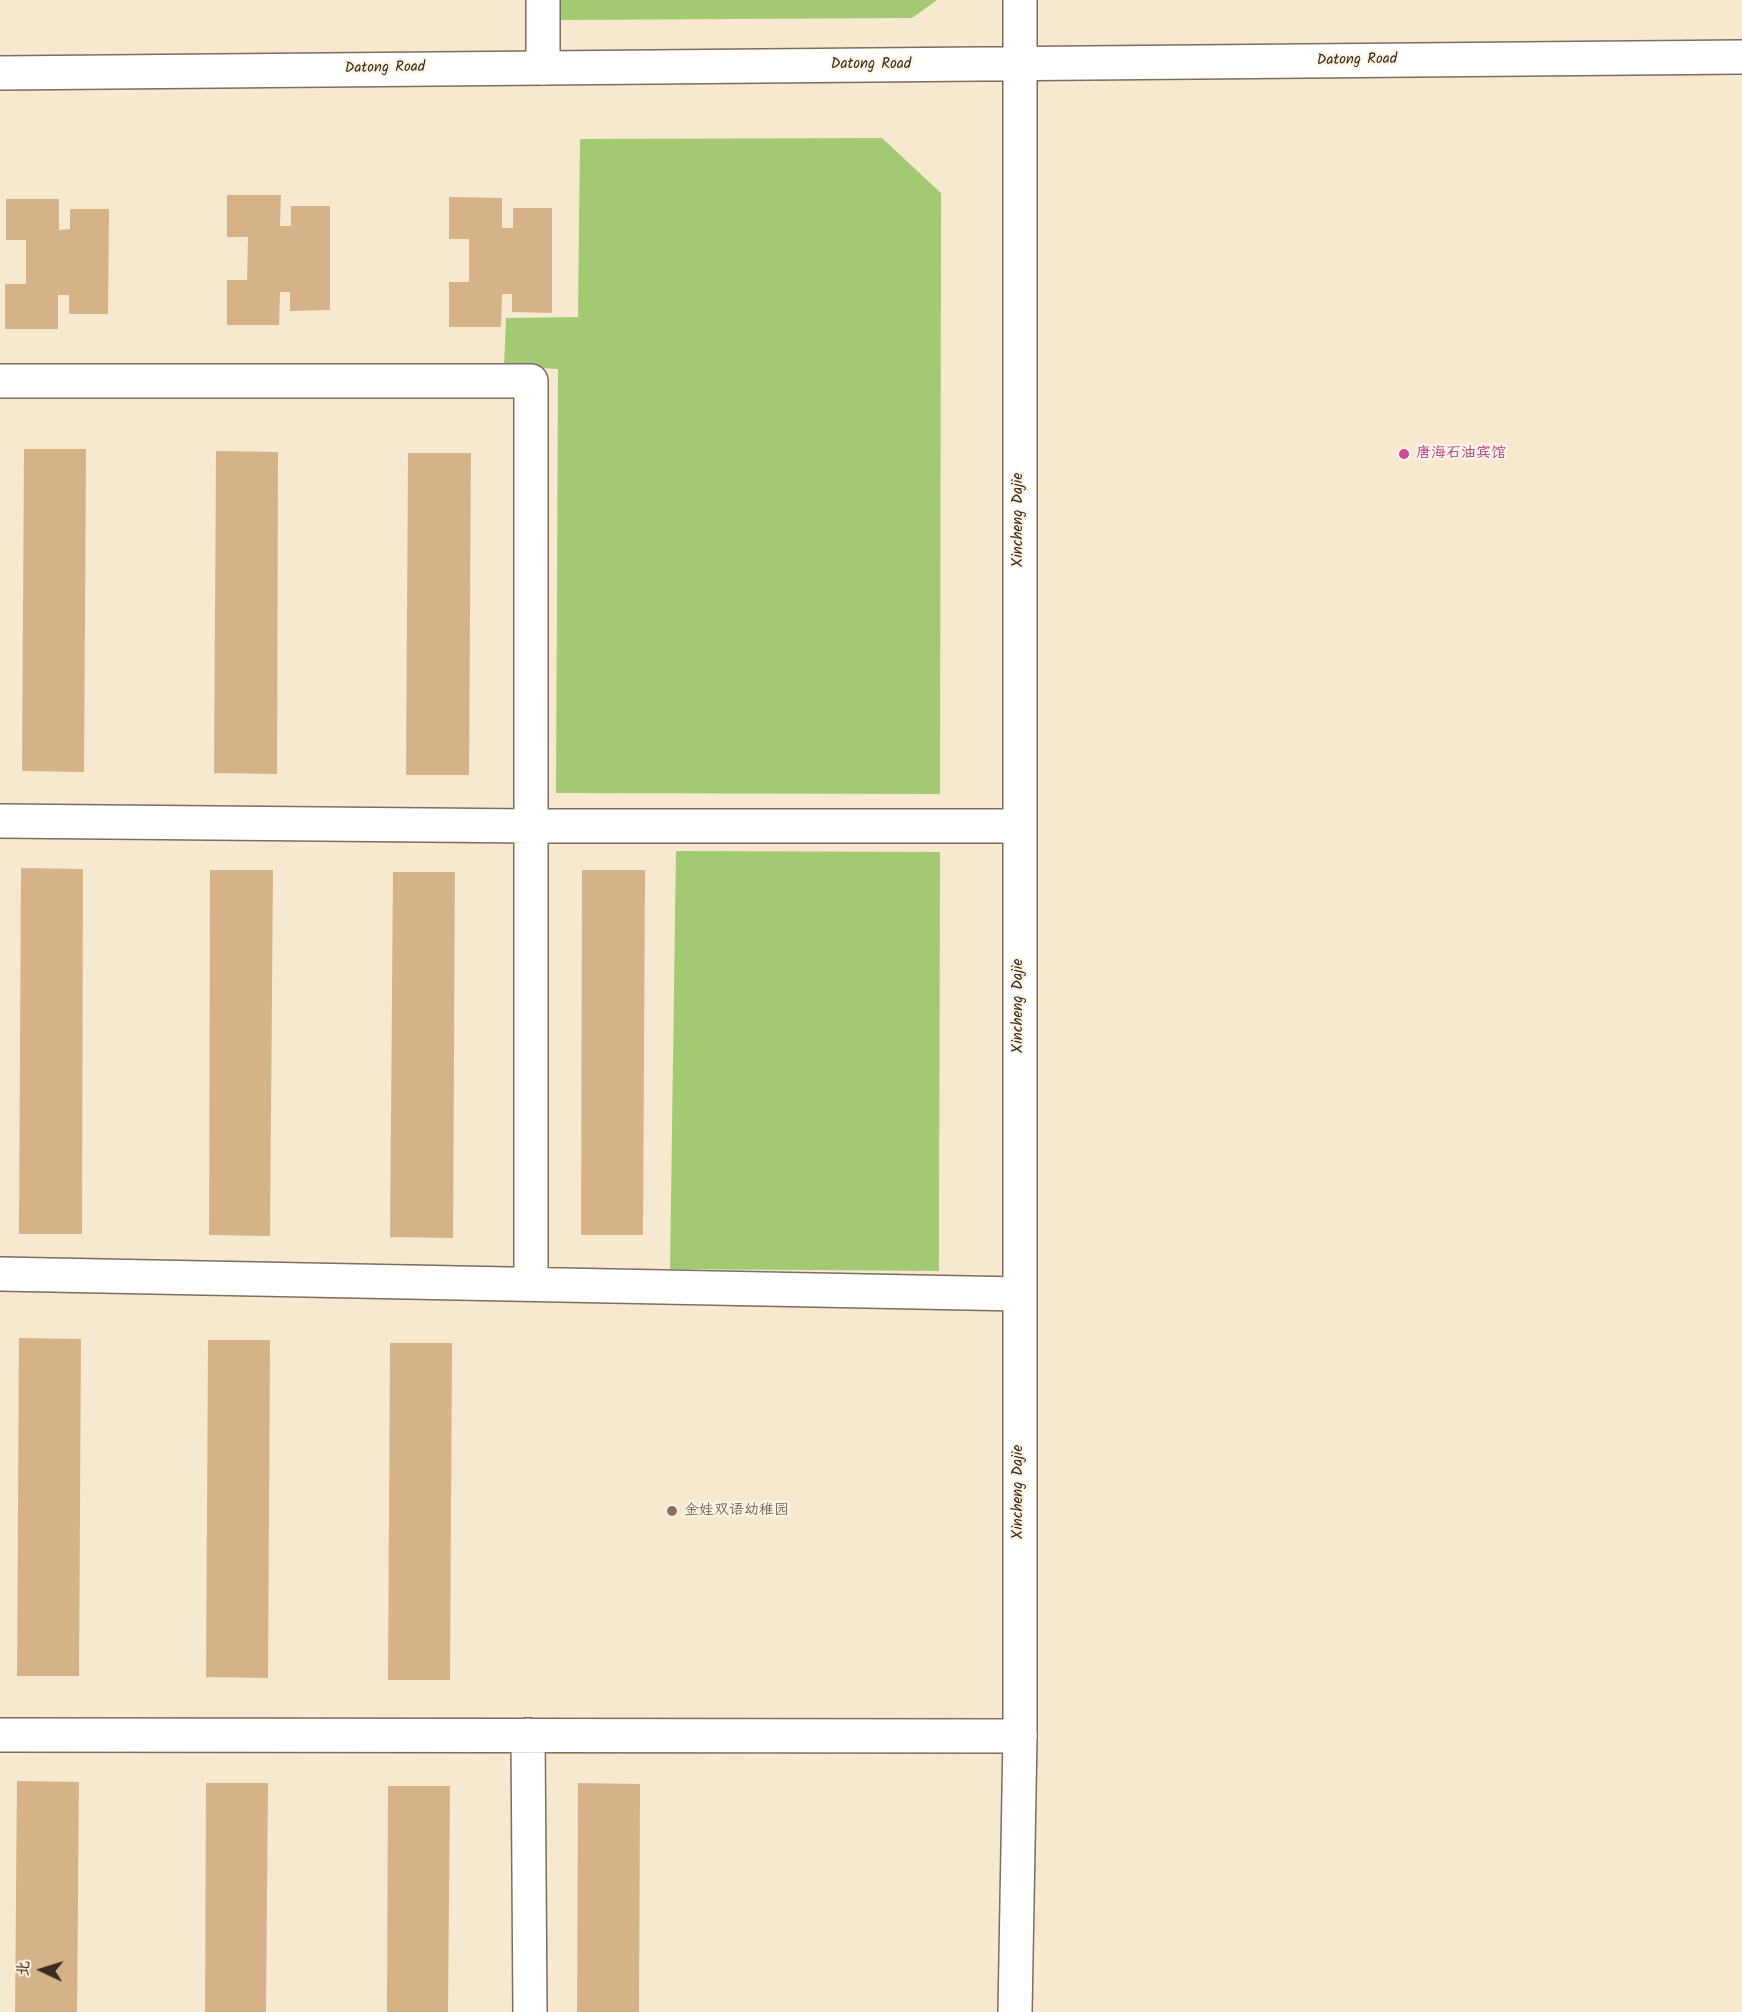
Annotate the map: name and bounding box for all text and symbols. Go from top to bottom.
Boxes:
street label: Datong Road [1317,51,1397,71]
street label: Datong Road [831,56,911,74]
street label: Datong Road [345,59,425,79]
place label: 唐海石油宾馆 [1416,445,1506,463]
marker: 唐海石油宾馆 [1397,447,1411,461]
street label: Xincheng Dajie [1010,473,1028,567]
street label: Xincheng Dajie [1010,959,1028,1053]
street label: Xincheng Dajie [1010,1445,1028,1539]
place label: 金娃双语幼稚园 [684,1502,789,1520]
marker: 金娃双语幼稚园 [665,1504,679,1518]
north arrow [12,1940,72,2000]
text: 北 [11,1960,37,1978]

